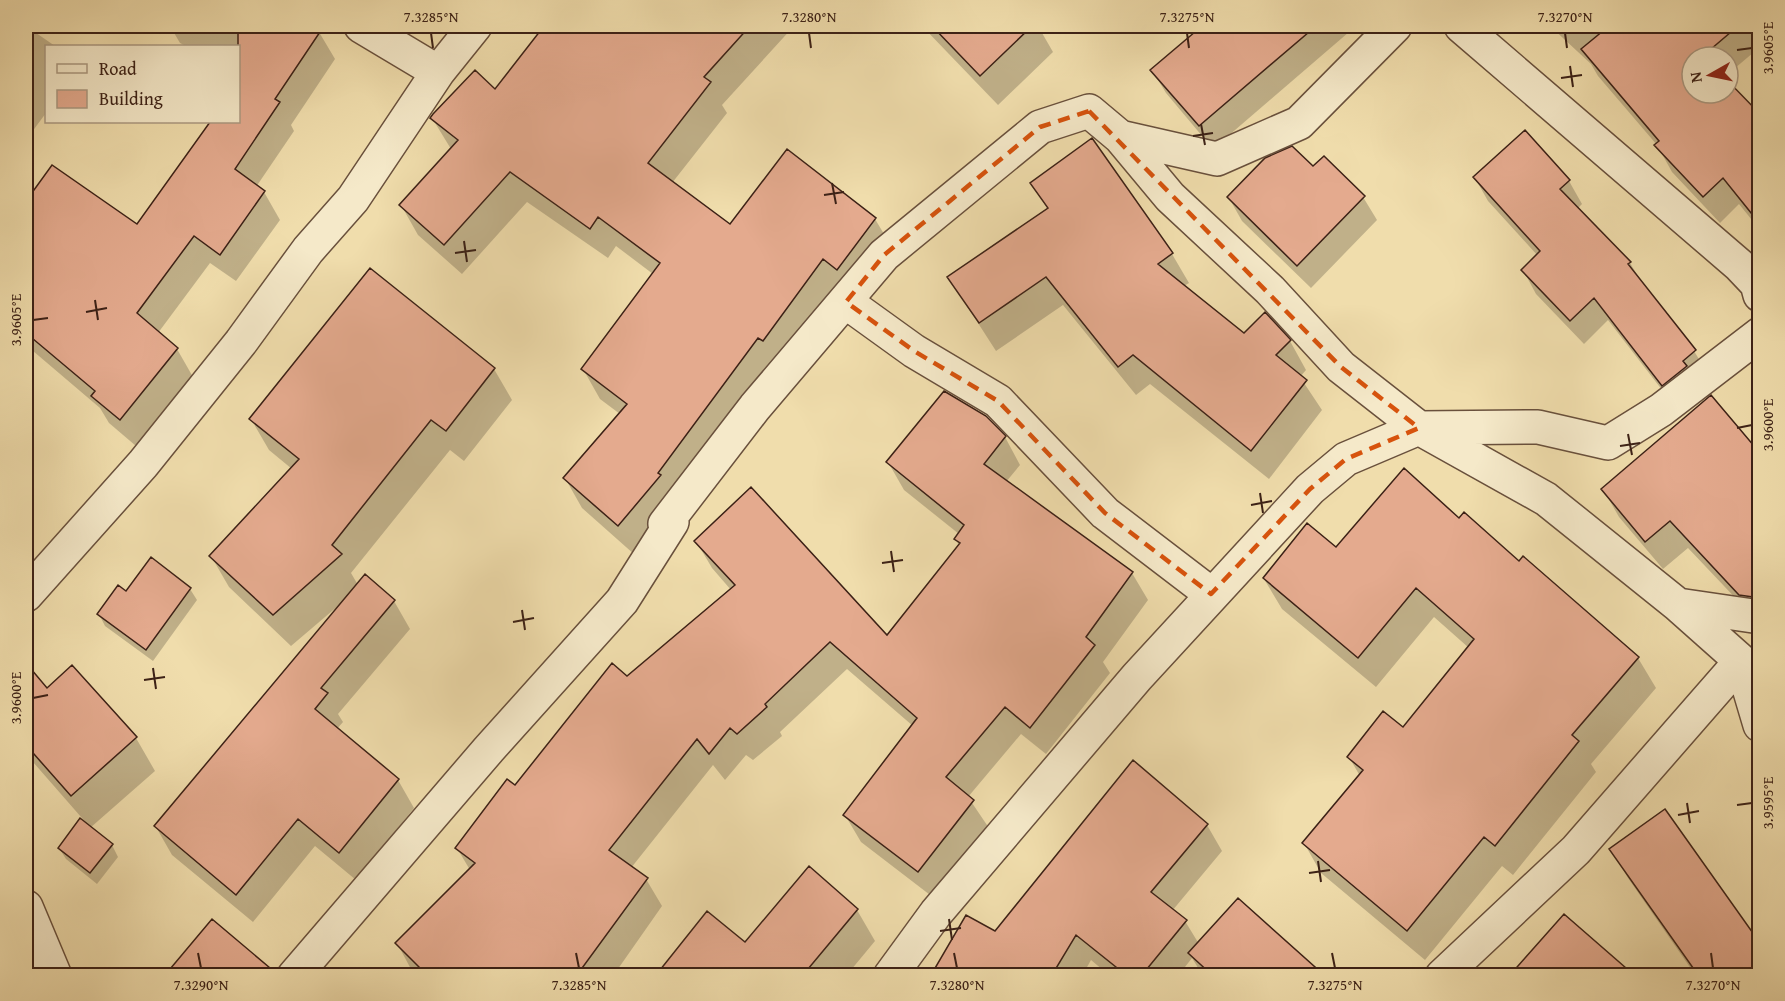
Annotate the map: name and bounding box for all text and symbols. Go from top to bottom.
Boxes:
text: 7.3285°N [404,6,459,27]
text: 7.3280°N [782,6,837,27]
text: 7.3275°N [1160,6,1215,27]
text: 7.3270°N [1538,6,1593,27]
text: 3.9605°E [1757,21,1778,74]
legend [45,45,240,123]
north arrow [1680,45,1740,105]
text: Road [99,55,137,82]
text: N [1682,70,1708,85]
text: Building [99,85,163,112]
text: 3.9605°E [5,293,26,346]
text: 3.9600°E [1757,398,1778,451]
text: 3.9600°E [5,671,26,724]
text: 3.9595°E [1757,776,1778,829]
text: 7.3290°N [174,974,229,995]
text: 7.3285°N [552,974,607,995]
text: 7.3280°N [930,974,985,995]
text: 7.3275°N [1308,974,1363,995]
text: 7.3270°N [1686,974,1741,995]

